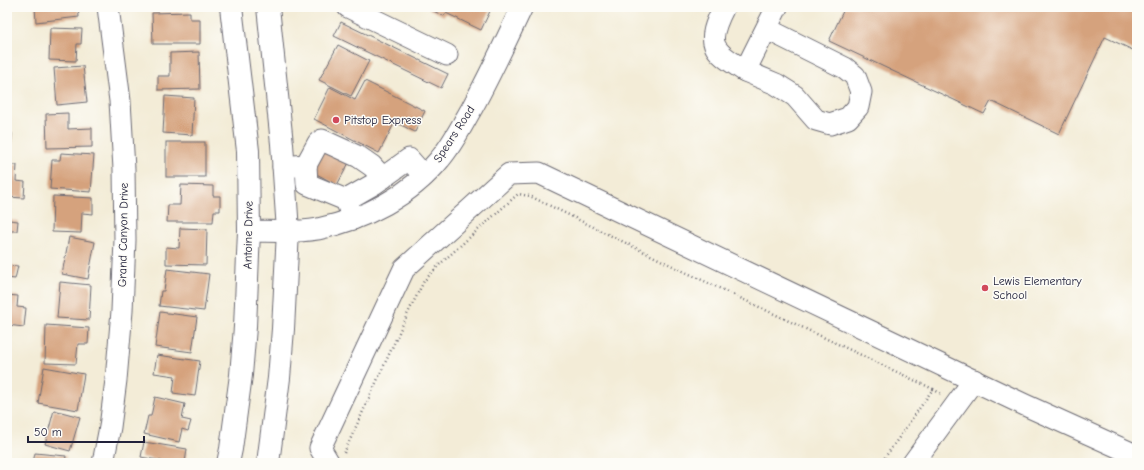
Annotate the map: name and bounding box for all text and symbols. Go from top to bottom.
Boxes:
street label: Spears Road [430,103,478,165]
place label: Pitstop Express [344,113,422,127]
marker: Pitstop Express [331,115,341,125]
street label: Grand Canyon Drive [115,183,131,287]
street label: Antoine Drive [240,201,256,269]
place label: Lewis Elementary School [993,274,1082,302]
marker: Lewis Elementary School [980,283,990,293]
scale bar [28,418,144,444]
text: 50 m [34,425,62,439]

